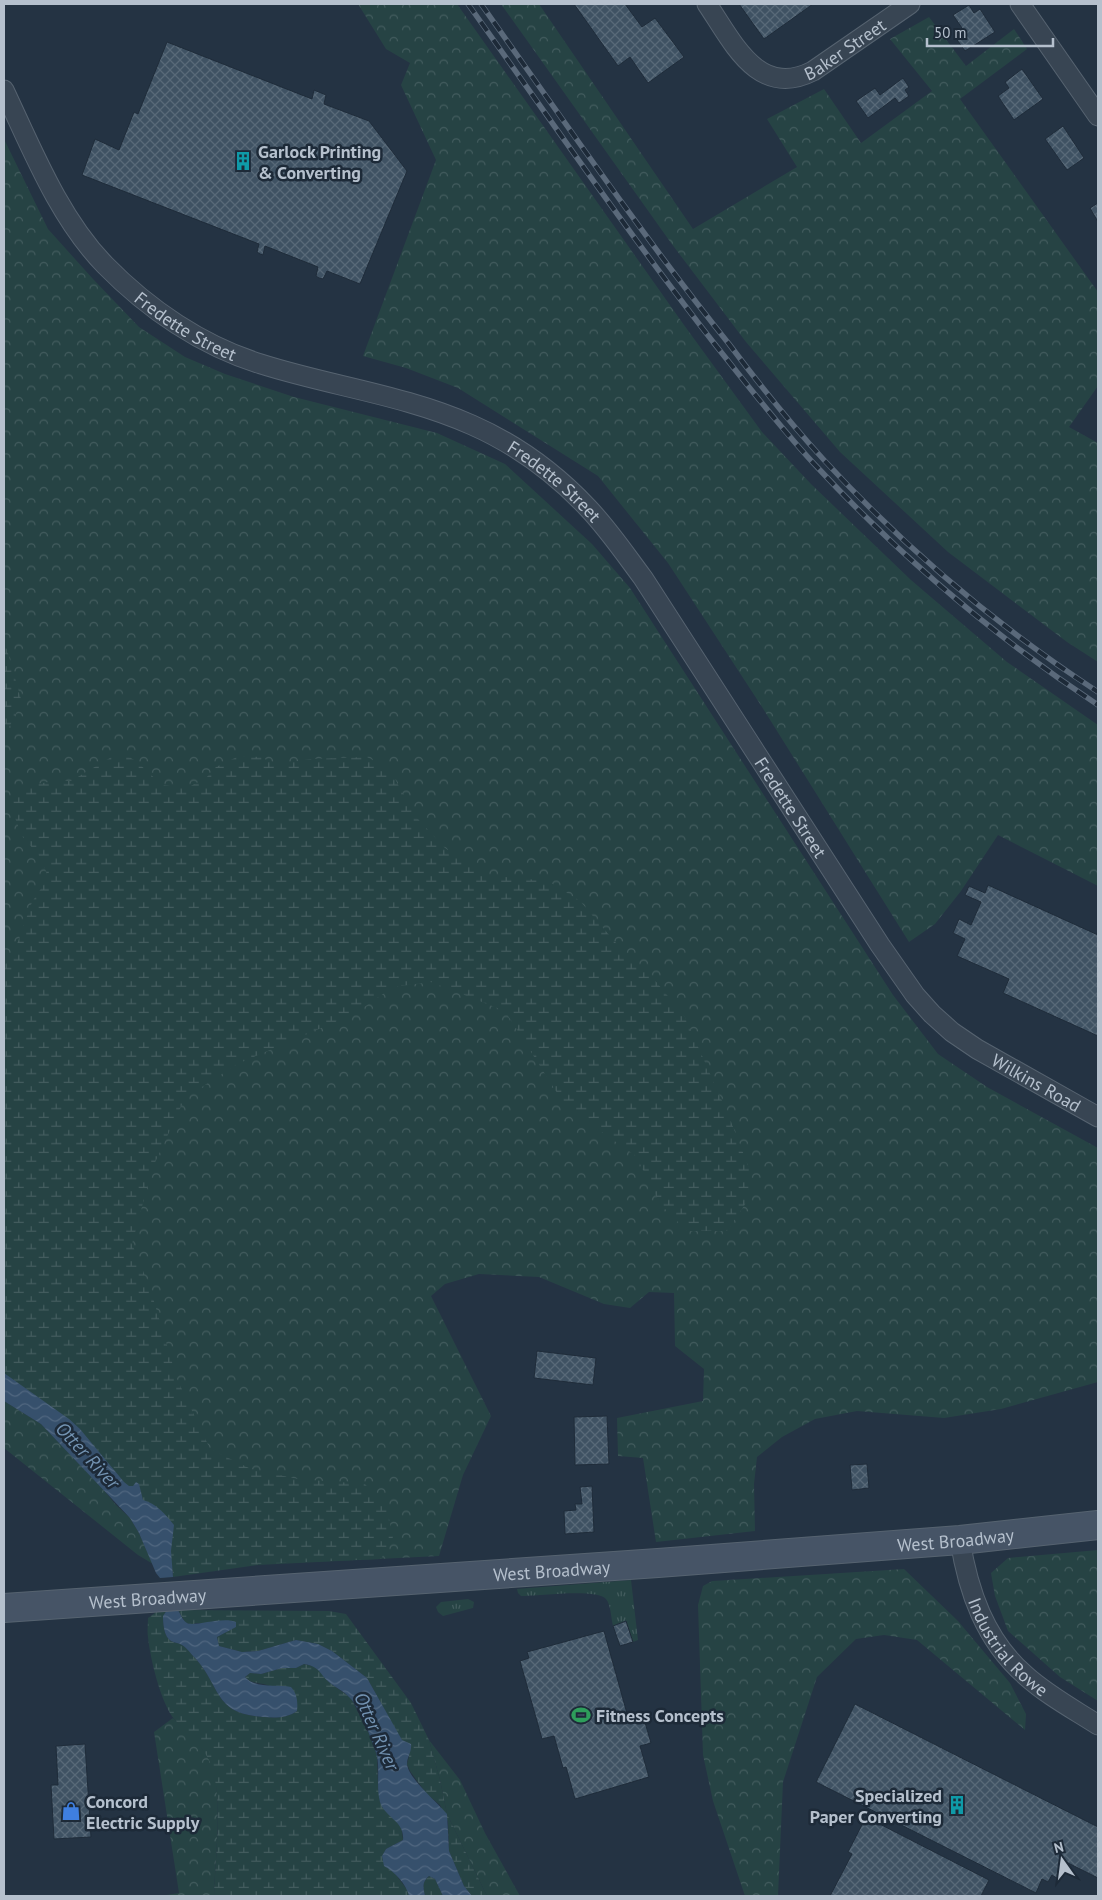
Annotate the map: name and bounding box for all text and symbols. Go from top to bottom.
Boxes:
street label: Baker Street [800,13,890,85]
scale bar [927,15,1053,47]
text: 50 m [934,23,967,42]
place label: Garlock Printing & Converting [258,140,381,184]
building icon: Garlock Printing & Converting [232,150,254,172]
street label: Fredette Street [130,286,240,366]
street label: Fredette Street [504,435,607,526]
street label: Fredette Street [750,752,832,862]
street label: Wilkins Road [988,1048,1085,1117]
water label: Otter River [51,1416,126,1495]
street label: West Broadway [896,1523,1016,1556]
street label: West Broadway [492,1555,612,1586]
street label: West Broadway [88,1583,208,1614]
street label: Industrial Rowe [964,1594,1053,1701]
water label: Otter River [349,1688,406,1775]
sports icon: Fitness Concepts [570,1704,592,1726]
place label: Fitness Concepts [596,1704,724,1727]
place label: Specialized Paper Converting [810,1784,942,1828]
place label: Concord Electric Supply [86,1790,200,1834]
building icon: Specialized Paper Converting [946,1794,968,1816]
shop icon: Concord Electric Supply [60,1800,82,1822]
north arrow [1037,1835,1087,1885]
text: N [1052,1838,1065,1857]

